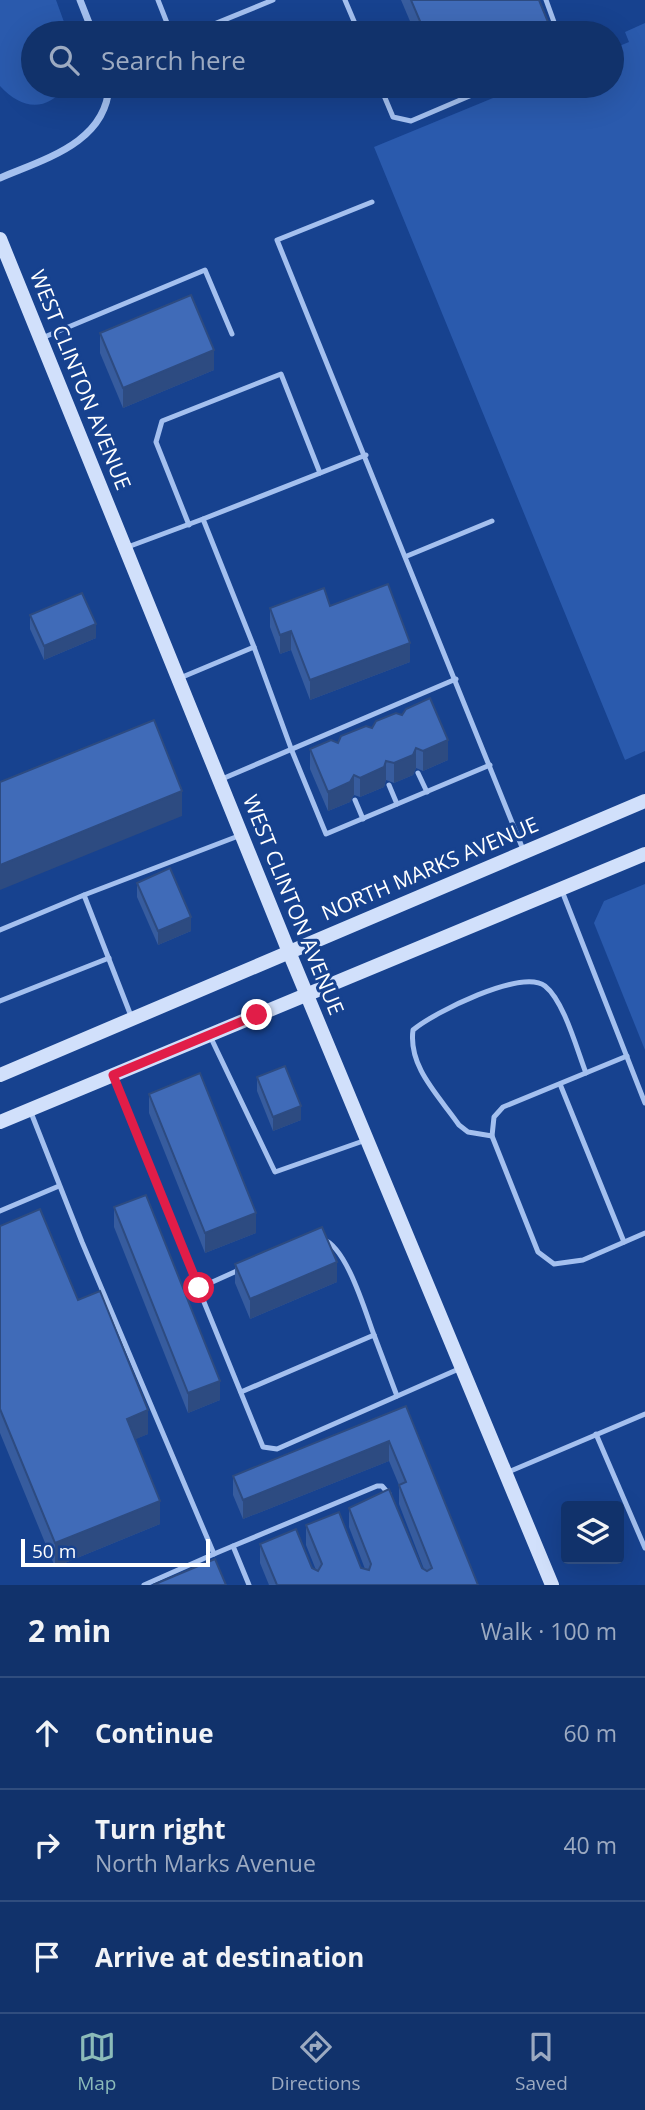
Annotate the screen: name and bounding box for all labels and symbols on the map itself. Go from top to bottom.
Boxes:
street label: WEST CLINTON AVENUE [24,265,138,494]
street label: WEST CLINTON AVENUE [237,790,351,1019]
street label: NORTH MARKS AVENUE [317,810,542,926]
route end [241,999,272,1030]
route start [183,1272,214,1303]
scale bar [21,1536,210,1568]

